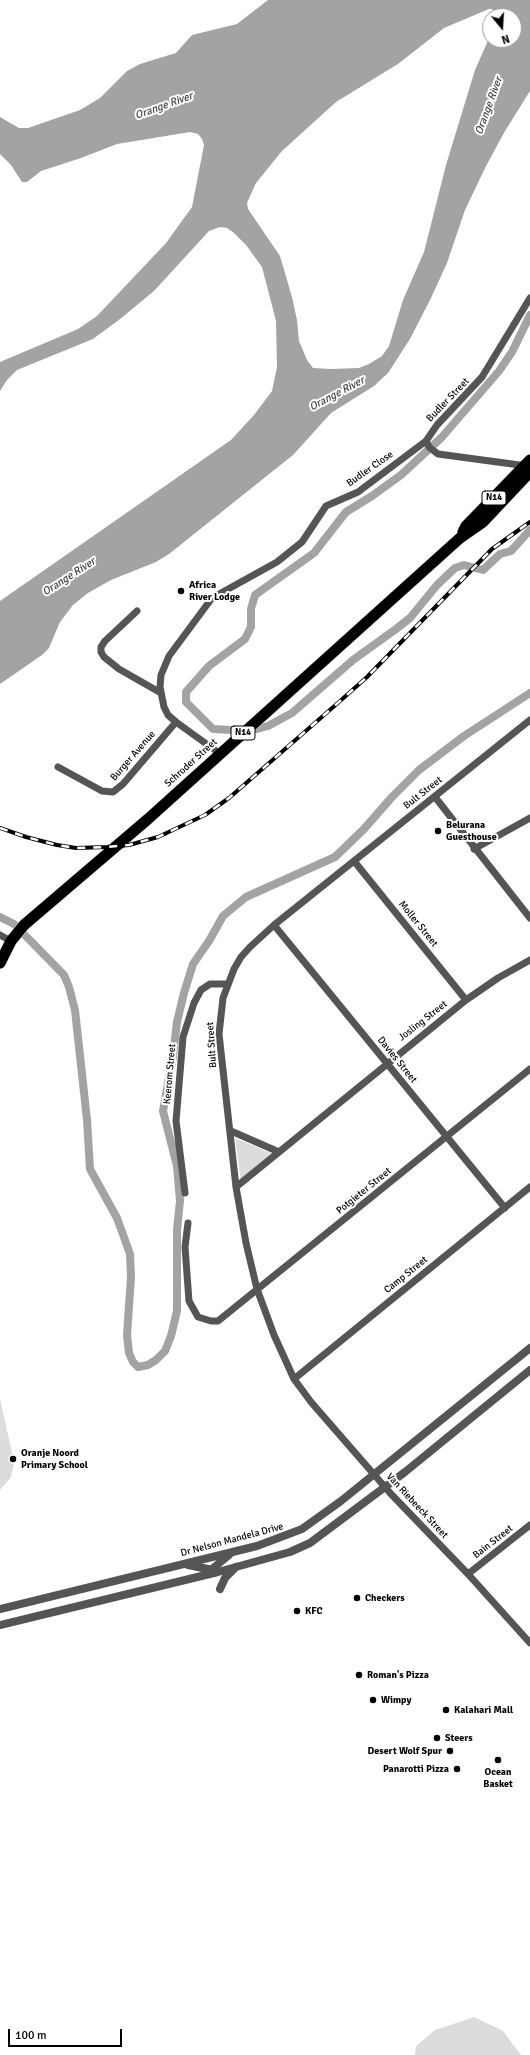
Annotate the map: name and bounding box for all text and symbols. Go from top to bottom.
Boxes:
north arrow [482,8,522,48]
text: N [500,32,511,46]
water label: Orange River [472,75,506,137]
water label: Orange River [133,89,195,123]
water label: Orange River [307,374,367,414]
street label: Budler Street [424,375,472,425]
street label: Budler Close [344,449,396,489]
road number: N14 [482,491,506,505]
water label: Orange River [40,555,98,599]
place label: Africa River Lodge [189,579,240,602]
marker: Africa River Lodge [176,586,186,596]
road number: N14 [231,726,255,740]
street label: Burger Avenue [108,728,158,784]
street label: Schroder Street [162,736,220,790]
street label: Bult Street [401,774,445,812]
place label: Belurana Guesthouse [446,819,497,842]
marker: Belurana Guesthouse [433,826,443,836]
street label: Moller Street [396,899,440,949]
street label: Josling Street [396,998,450,1044]
street label: Bult Street [204,1022,220,1068]
street label: Davies Street [375,1034,419,1086]
street label: Keerom Street [161,1043,179,1105]
street label: Potgieter Street [334,1165,394,1217]
street label: Camp Street [382,1254,430,1296]
place label: Oranje Noord Primary School [21,1447,88,1470]
marker: Oranje Noord Primary School [8,1454,18,1464]
street label: Van Riebeeck Street [384,1471,450,1541]
street label: Dr Nelson Mandela Drive [179,1521,285,1559]
street label: Bain Street [471,1523,515,1561]
place label: Checkers [365,1592,405,1604]
marker: Checkers [352,1593,362,1603]
place label: KFC [305,1605,323,1617]
marker: KFC [292,1606,302,1616]
place label: Roman's Pizza [367,1669,429,1681]
marker: Roman's Pizza [354,1670,364,1680]
place label: Wimpy [381,1694,411,1706]
marker: Wimpy [368,1695,378,1705]
place label: Kalahari Mall [454,1704,513,1716]
marker: Kalahari Mall [441,1705,451,1715]
place label: Steers [445,1732,473,1744]
marker: Steers [432,1733,442,1743]
place label: Desert Wolf Spur [368,1745,442,1757]
marker: Desert Wolf Spur [445,1746,455,1756]
marker: Ocean Basket [493,1755,503,1765]
place label: Panarotti Pizza [383,1763,449,1775]
marker: Panarotti Pizza [452,1764,462,1774]
place label: Ocean Basket [483,1766,513,1790]
scale bar [10,2021,124,2047]
text: 100 m [15,2028,47,2043]

